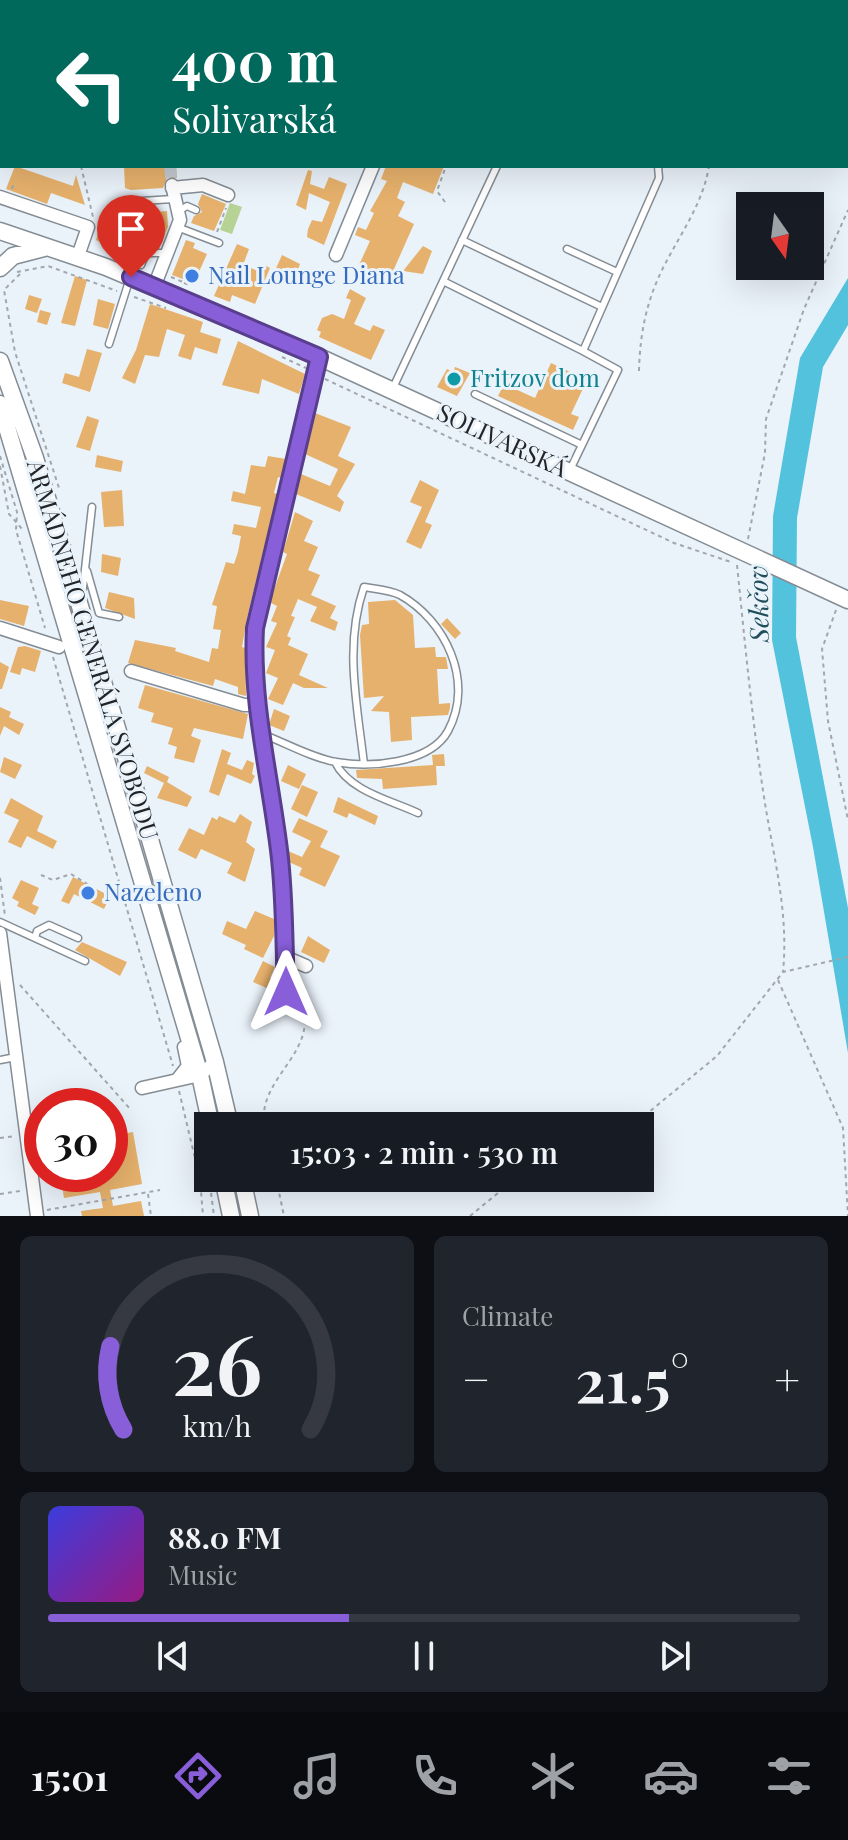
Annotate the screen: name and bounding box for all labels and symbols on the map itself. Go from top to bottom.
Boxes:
north arrow [736,192,824,280]
pin [97,195,165,277]
place label: Nail Lounge Diana [208,258,405,290]
marker: Nail Lounge Diana [183,267,201,285]
place label: Fritzov dom [470,361,600,393]
marker: Fritzov dom [445,370,463,388]
street label: SOLIVARSKÁ [432,395,574,484]
street label: ARMÁDNEHO GENERÁLA SVOBODU [20,454,167,843]
water label: Sekčov [739,565,776,644]
place label: Nazeleno [104,875,202,907]
marker: Nazeleno [79,884,97,902]
position arrow [244,950,328,1034]
speed limit sign: 30 [24,1088,128,1192]

